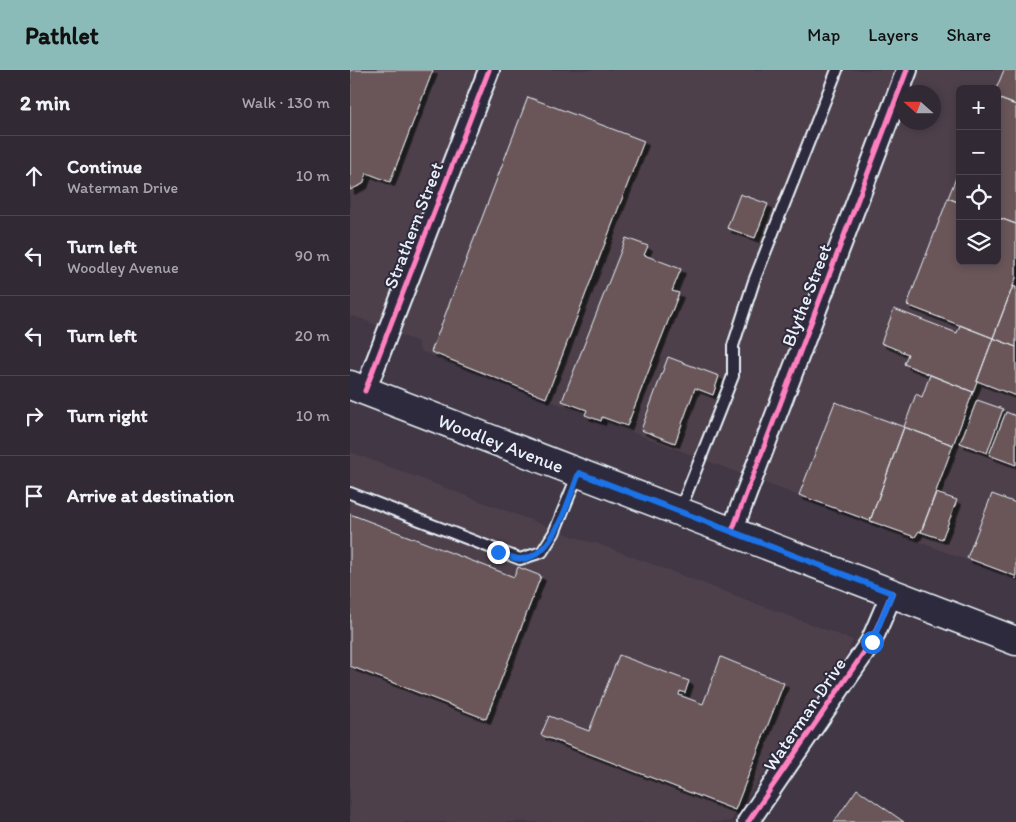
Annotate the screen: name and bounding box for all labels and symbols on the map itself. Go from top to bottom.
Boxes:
north arrow [896,85,941,130]
street label: Strathern Street [379,159,448,292]
street label: Blythe Street [776,241,837,350]
street label: Woodley Avenue [435,409,567,478]
route end [487,541,510,564]
route start [861,631,884,654]
street label: Waterman Drive [758,653,851,775]

